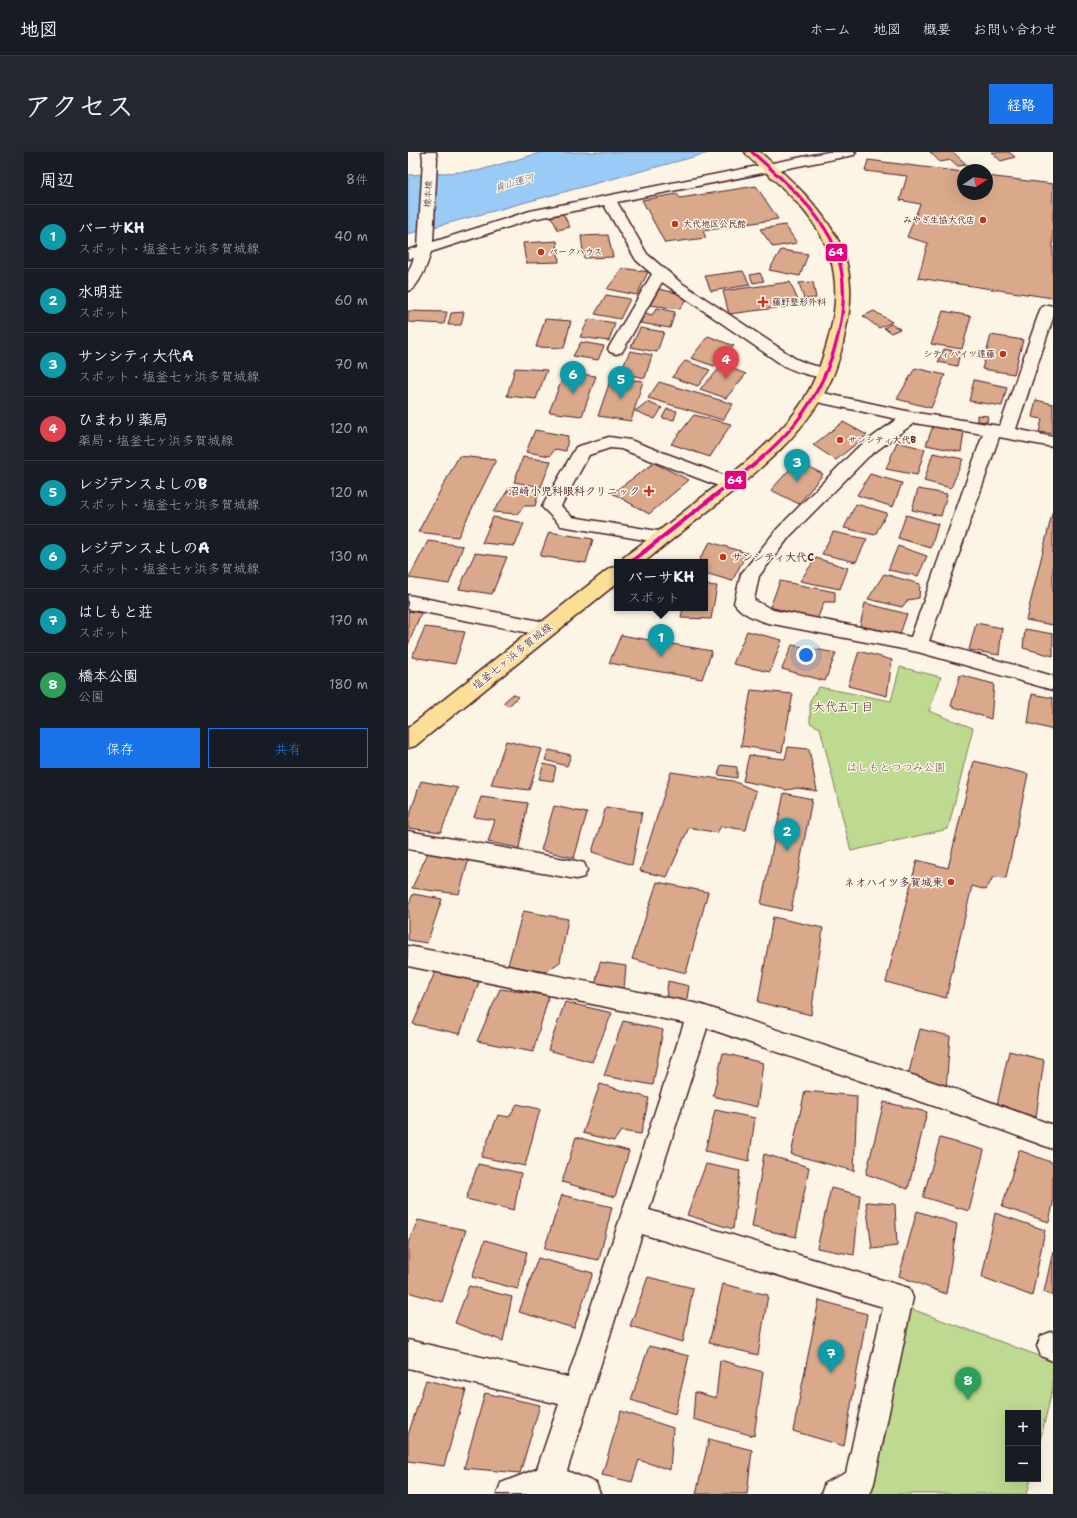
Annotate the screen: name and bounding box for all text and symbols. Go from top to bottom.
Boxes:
text: 地図 [20,17,58,42]
text: ホーム [810,20,851,38]
text: 地図 [873,20,901,38]
text: 概要 [923,20,951,38]
text: お問い合わせ [973,20,1057,38]
button: 経路 [989,84,1053,124]
text: アクセス [24,87,134,125]
north arrow [957,164,993,200]
text: 周辺 [40,169,74,191]
water label: 貞山運河 [493,170,537,194]
text: 8件 [346,171,368,188]
street label: 橋本橋 [421,180,435,208]
place label: みやぎ生協大代店 [903,214,975,226]
marker: みやぎ生協大代店 [978,215,988,225]
text: バーサKH [78,218,144,238]
place label: 大代地区公民館 [683,218,746,230]
marker: 大代地区公民館 [670,219,680,229]
text: 1 [50,228,56,245]
text: 40 m [334,228,368,245]
text: スポット · 塩釜七ヶ浜多賀城線 [78,240,260,257]
line badge: 64 [825,243,848,262]
text: 64 [828,245,844,260]
place label: パークハウス [549,246,602,258]
marker: パークハウス [536,247,546,257]
text: 水明荘 [78,282,123,302]
text: 2 [48,292,58,309]
text: 60 m [335,292,368,309]
marker: 藤野整形外科 [757,296,769,308]
place label: 藤野整形外科 [772,296,827,308]
text: スポット [78,304,130,321]
text: サンシティ大代A [78,346,194,366]
pin: 4 [713,346,739,379]
place label: シティハイツ遠藤 [924,348,995,360]
marker: シティハイツ遠藤 [998,349,1008,359]
text: 3 [48,356,58,373]
text: 70 m [334,356,368,373]
pin: 6 [560,361,586,394]
pin: 5 [608,366,634,399]
text: スポット · 塩釜七ヶ浜多賀城線 [78,368,260,385]
text: ひまわり薬局 [78,410,168,430]
text: 4 [48,420,58,437]
text: 120 m [330,420,368,437]
text: 薬局 · 塩釜七ヶ浜多賀城線 [78,432,234,449]
place label: サンシティ大代B [848,434,916,446]
marker: サンシティ大代B [835,435,845,445]
pin: 3 [784,449,810,482]
line badge: 64 [724,470,747,490]
text: 64 [727,473,743,488]
text: レジデンスよしのB [78,474,207,494]
text: 5 [49,484,57,501]
text: 120 m [330,484,368,501]
place label: 沼崎小児科眼科クリニック [508,484,640,499]
marker: 沼崎小児科眼科クリニック [643,485,655,497]
text: スポット · 塩釜七ヶ浜多賀城線 [78,496,260,513]
text: レジデンスよしのA [78,538,210,558]
text: 6 [48,548,58,565]
text: 130 m [330,548,368,565]
place label: サンシティ大代C [731,550,814,565]
marker: サンシティ大代C [718,552,728,562]
popup [614,559,708,611]
text: スポット · 塩釜七ヶ浜多賀城線 [78,560,260,577]
text: バーサKH [628,567,694,587]
text: スポット [628,589,680,606]
text: はしもと荘 [78,602,153,622]
text: 7 [48,612,58,629]
text: 170 m [330,612,368,629]
street label: 塩釜七ヶ浜多賀城線 [469,619,556,693]
text: スポット [78,624,130,641]
pin: 1 [648,624,674,657]
your location [796,645,816,665]
text: 橋本公園 [78,666,138,686]
text: 8 [48,676,58,693]
text: 180 m [329,676,368,693]
text: 公園 [78,688,104,705]
district label: 大代五丁目 [813,699,873,715]
button: 保存 [40,728,200,768]
button: 共有 [208,728,368,768]
park label: はしもとつつみ公園 [847,760,946,775]
pin: 2 [774,818,800,851]
place label: ネオハイツ多賀城東 [844,875,943,890]
marker: ネオハイツ多賀城東 [946,877,956,887]
pin: 7 [818,1340,844,1373]
pin: 8 [955,1367,981,1400]
map controls [1005,1410,1041,1482]
button: + [1005,1410,1041,1446]
button: − [1005,1446,1041,1482]

